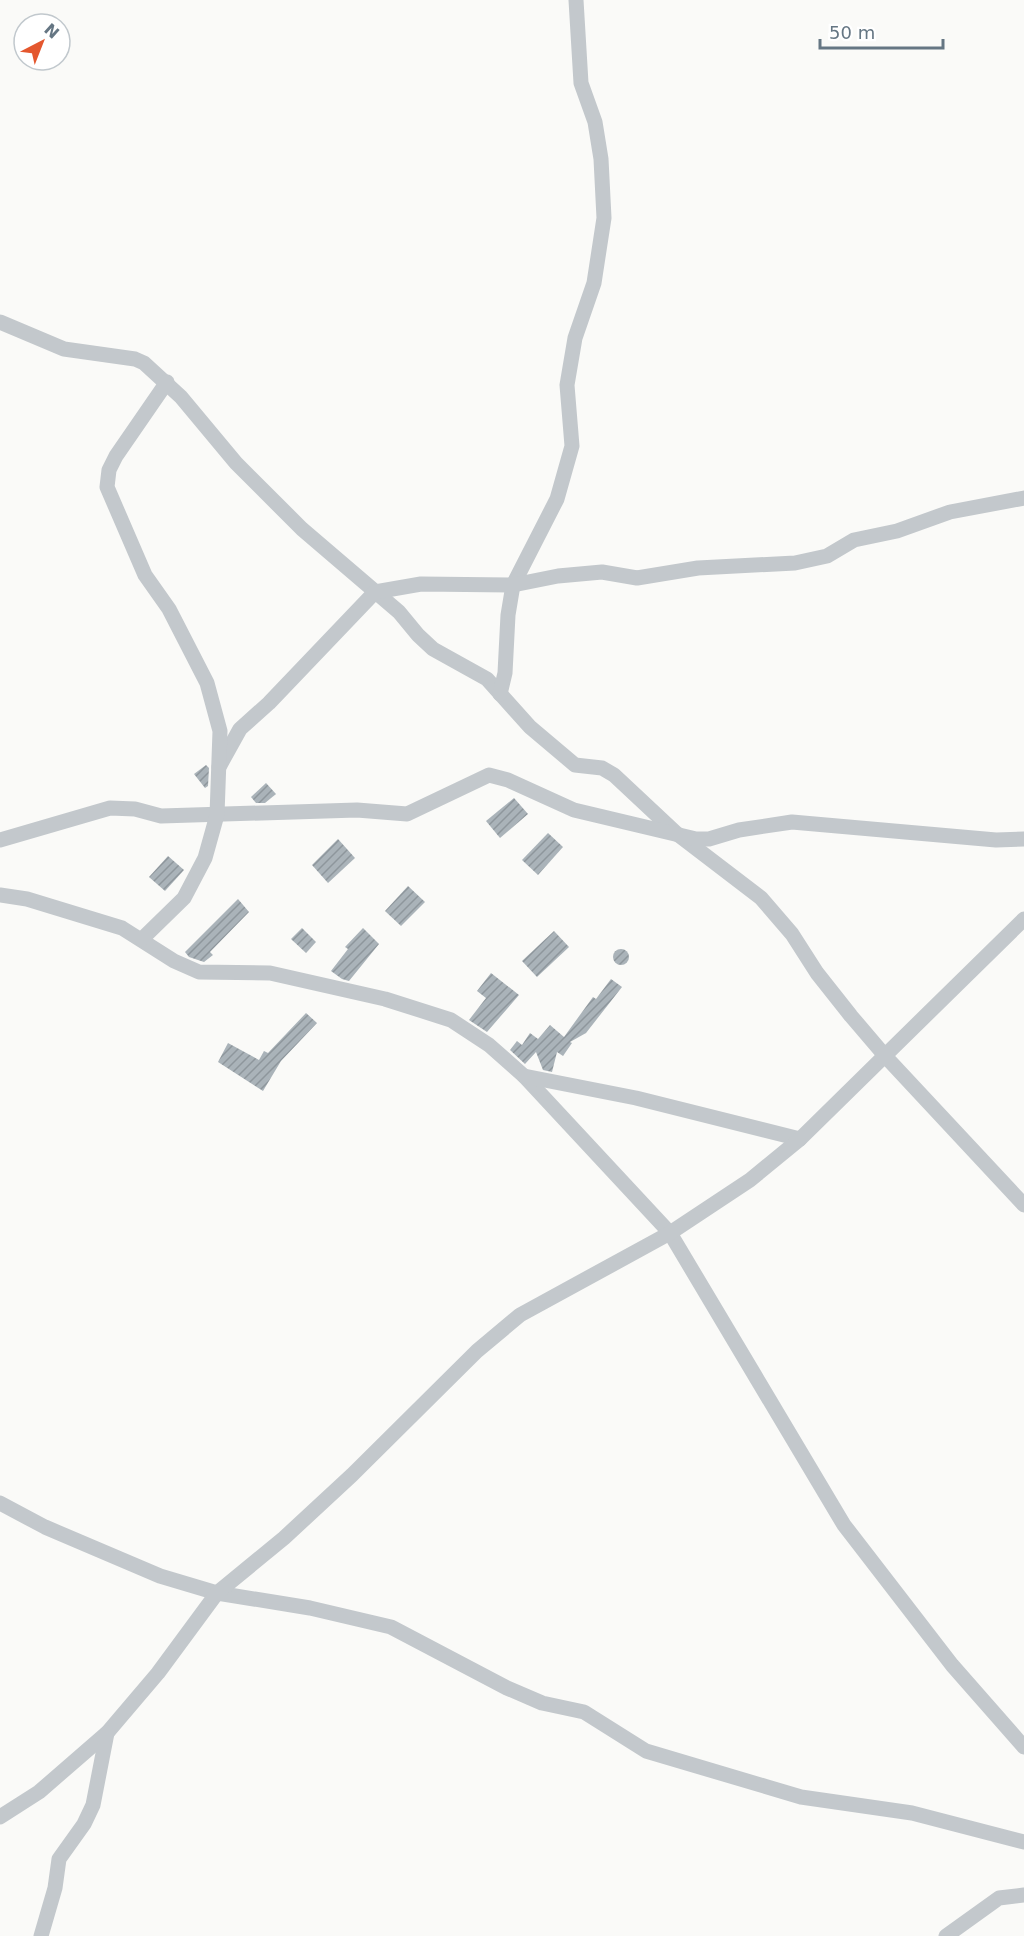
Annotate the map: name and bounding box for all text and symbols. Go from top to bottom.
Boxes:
north arrow [12,12,72,72]
scale bar [820,12,943,50]
text: N [40,20,63,43]
text: 50 m [829,22,875,43]

